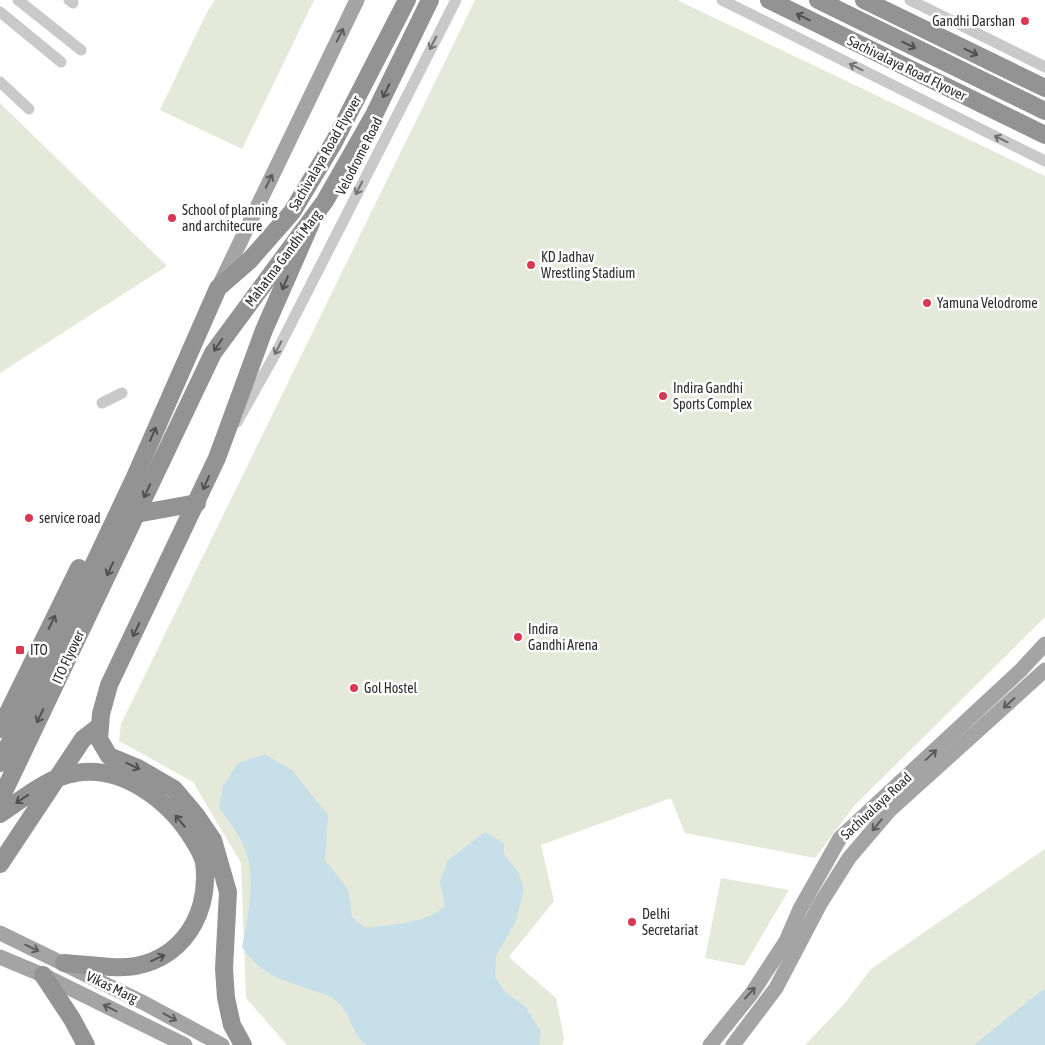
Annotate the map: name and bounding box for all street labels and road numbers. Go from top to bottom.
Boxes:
street label: Sachivalaya Road Flyover [845,32,970,104]
street label: Sachivalaya Road Flyover [286,92,365,213]
street label: Velodrome Road [332,114,386,198]
street label: Mahatma Gandhi Marg [242,207,324,309]
street label: ITO Flyover [49,627,88,686]
street label: Sachivalaya Road [837,769,915,843]
street label: Vikas Marg [84,968,140,1006]

